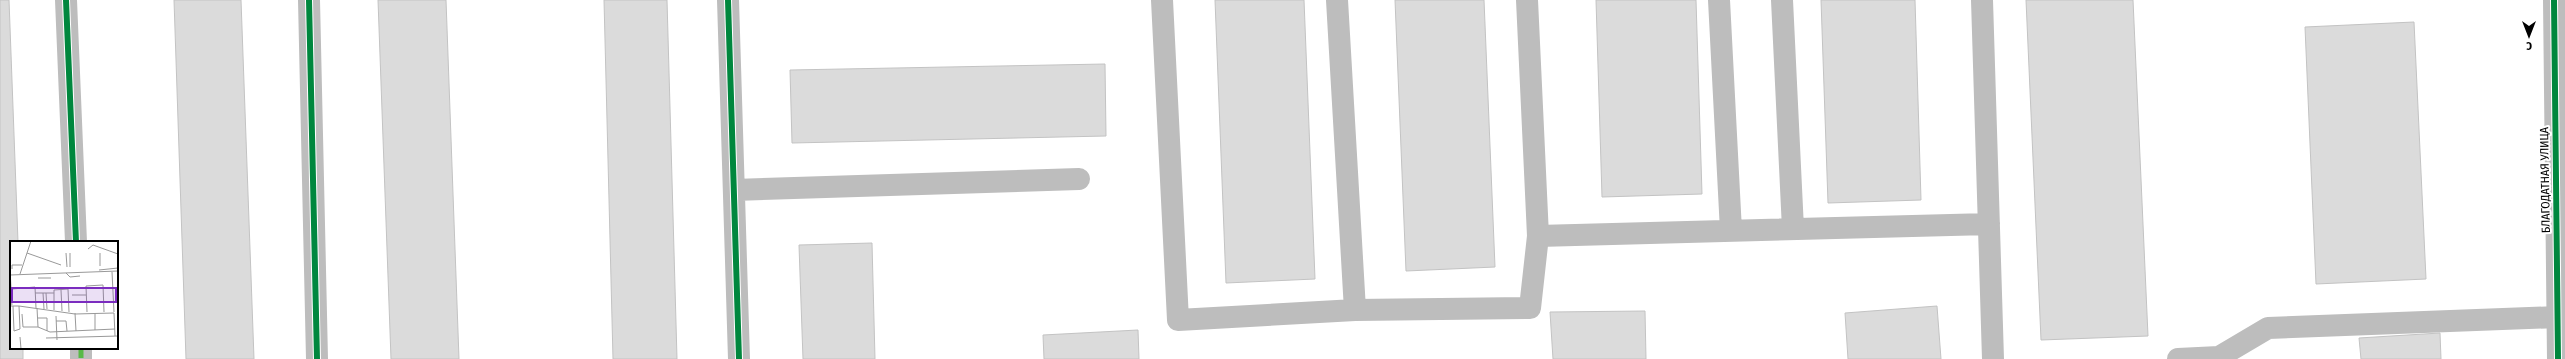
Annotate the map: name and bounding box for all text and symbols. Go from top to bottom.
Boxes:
north arrow [2509,16,2549,56]
text: С [2526,39,2532,52]
street label: БЛАГОДАТНАЯ УЛИЦА [2537,126,2553,233]
inset map [10,241,118,349]

